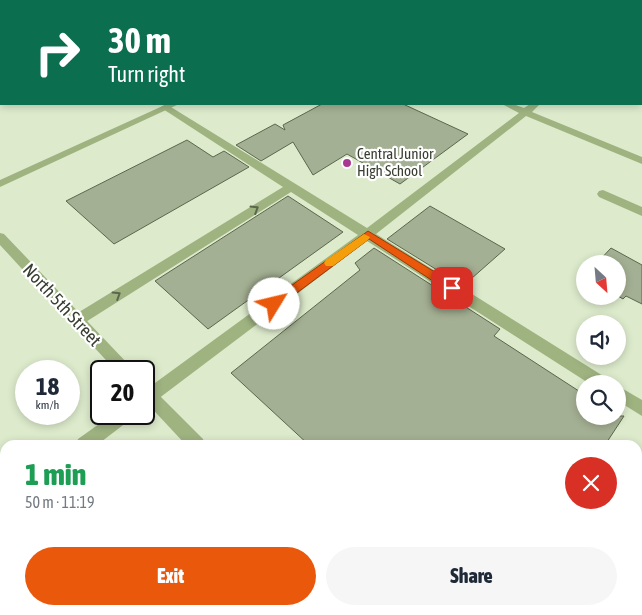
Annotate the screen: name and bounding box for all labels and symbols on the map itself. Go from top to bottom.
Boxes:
place label: Central Junior High School [357,145,434,179]
marker: Central Junior High School [341,157,353,169]
one-way arrow [250,206,259,215]
north arrow [576,255,626,305]
street label: North 5th Street [19,259,106,350]
pin [431,267,473,309]
position arrow [247,277,299,329]
one-way arrow [112,292,121,301]
speed limit sign: 20 [90,360,155,425]

